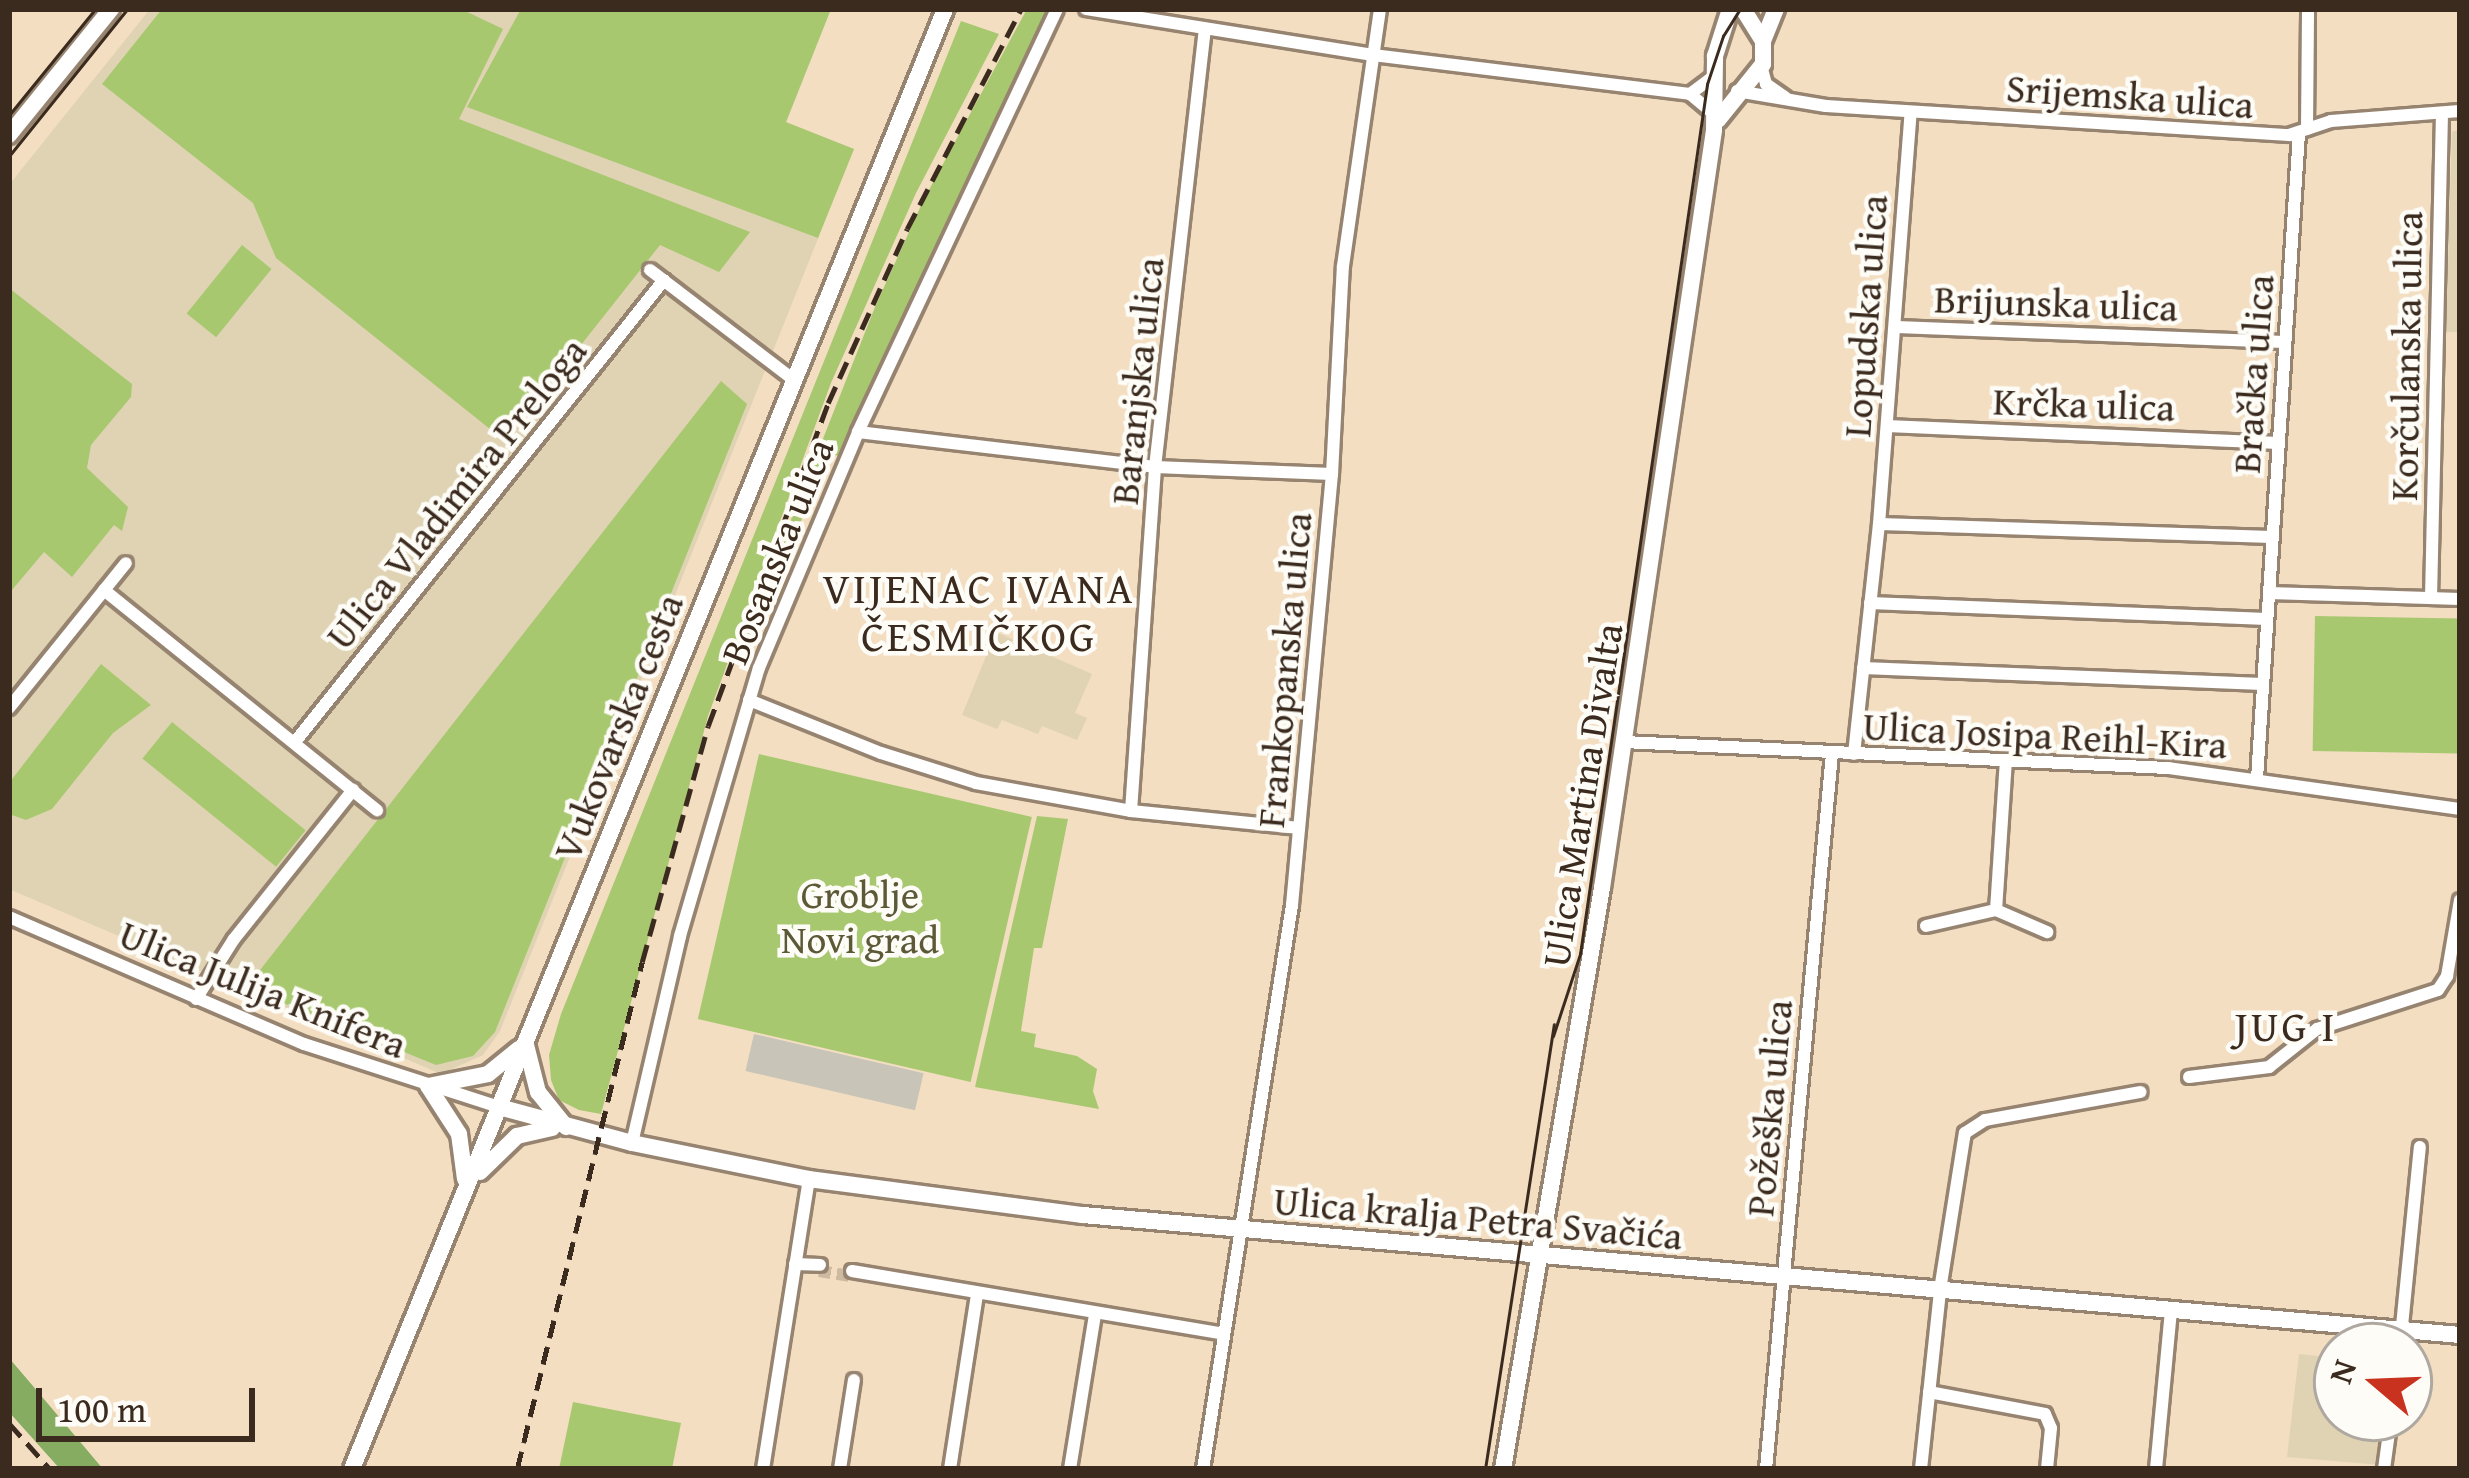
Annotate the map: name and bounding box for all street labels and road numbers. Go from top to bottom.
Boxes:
street label: Srijemska ulica [2005,64,2255,128]
street label: Lopudska ulica [1833,193,1897,439]
street label: Korčulanska ulica [2380,211,2432,501]
street label: Baranjska ulica [1101,255,1173,507]
street label: Bračka ulica [2223,273,2283,475]
street label: Brijunska ulica [1933,275,2179,331]
street label: Ulica Vladimira Preloga [316,328,596,658]
street label: Krčka ulica [1992,377,2176,431]
street label: Bosanska ulica [711,432,843,670]
street label: Frankopanska ulica [1247,510,1321,830]
street label: Vukovarska cesta [543,587,693,867]
street label: Ulica Martina Divalta [1532,620,1632,970]
street label: Ulica Josipa Reihl-Kira [1862,702,2228,768]
street label: Ulica Julija Knifera [113,910,413,1068]
street label: Požeška ulica [1736,998,1802,1218]
street label: Ulica kralja Petra Svačića [1272,1177,1684,1259]

